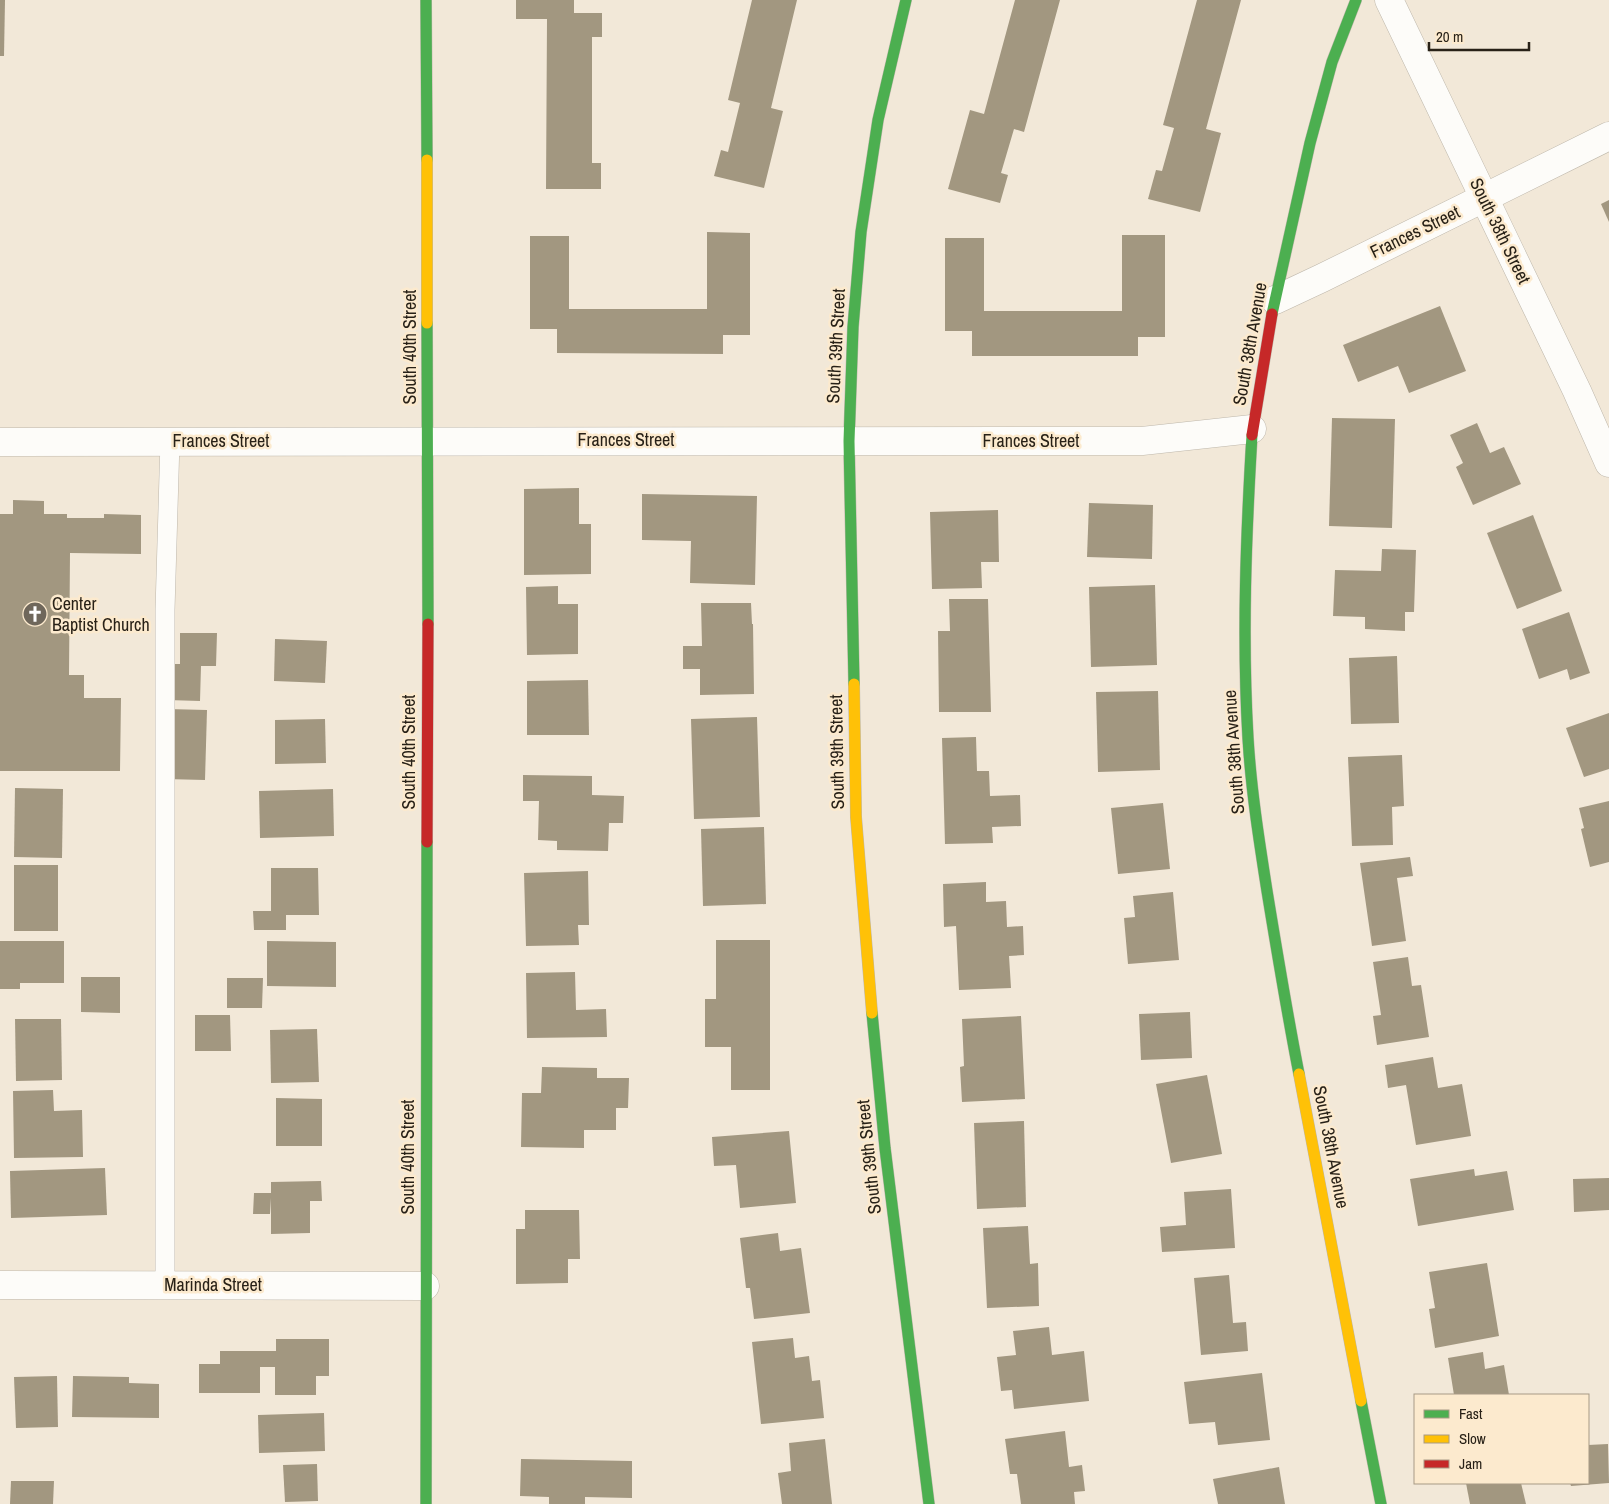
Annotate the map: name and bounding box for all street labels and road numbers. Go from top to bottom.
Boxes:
street label: South 38th Street [1464,174,1537,288]
street label: Frances Street [1366,199,1464,264]
street label: South 38th Avenue [1226,280,1273,407]
street label: South 39th Street [820,288,851,404]
street label: South 40th Street [397,290,422,404]
street label: Frances Street [578,427,674,452]
street label: Frances Street [173,428,269,453]
street label: Frances Street [983,428,1079,453]
street label: South 38th Avenue [1217,689,1250,815]
street label: South 39th Street [823,694,850,810]
street label: South 40th Street [396,695,421,809]
street label: South 38th Avenue [1307,1083,1356,1210]
street label: South 39th Street [850,1099,887,1215]
street label: South 40th Street [395,1100,420,1214]
street label: Marinda Street [164,1272,262,1297]

